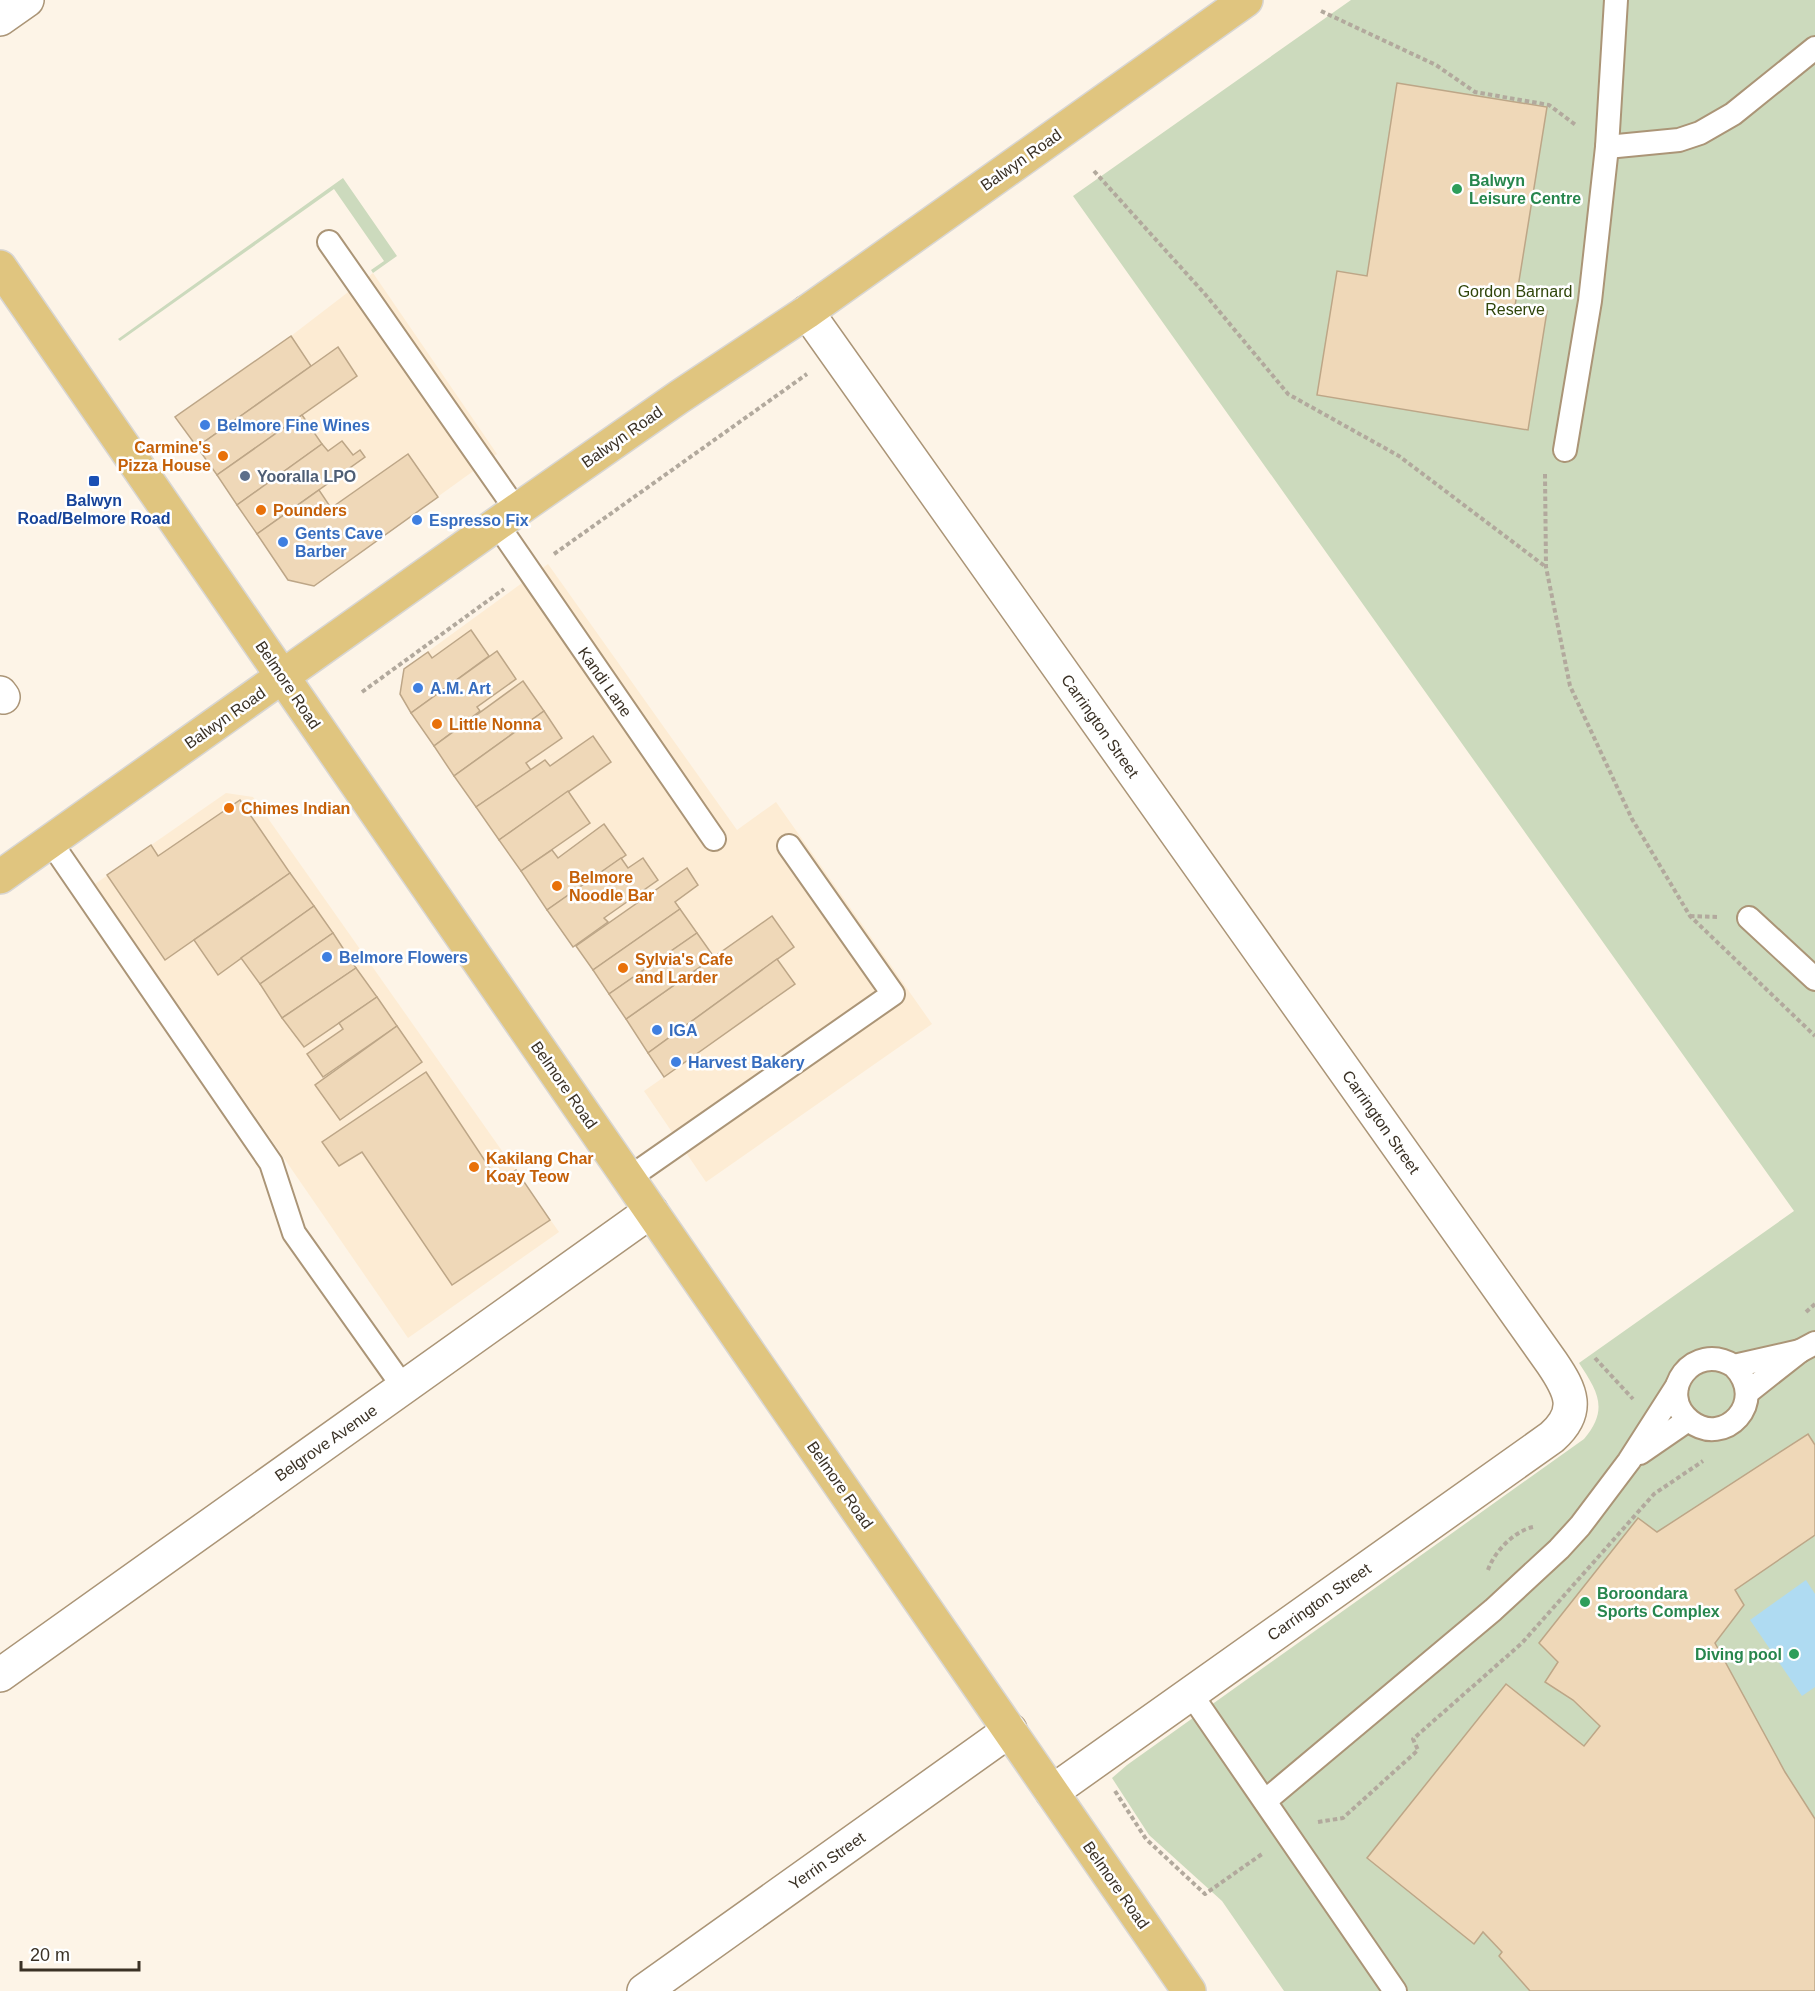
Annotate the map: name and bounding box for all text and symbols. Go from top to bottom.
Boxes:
street label: Balwyn Road [978,126,1064,194]
place label: Balwyn Leisure Centre [1469,172,1581,207]
marker: Balwyn Leisure Centre [1450,182,1464,196]
park label: Gordon Barnard Reserve [1458,283,1572,318]
street label: Balwyn Road [579,403,665,471]
place label: Belmore Fine Wines [217,417,370,434]
marker: Belmore Fine Wines [198,418,212,432]
place label: Carmine's Pizza House [118,439,211,474]
marker: Carmine's Pizza House [216,449,230,463]
place label: Yooralla LPO [257,468,356,485]
marker: Yooralla LPO [238,469,252,483]
marker: Balwyn Road/Belmore Road [87,474,101,488]
place label: Balwyn Road/Belmore Road [18,492,170,527]
place label: Pounders [273,502,347,519]
marker: Pounders [254,503,268,517]
place label: Espresso Fix [429,512,529,529]
marker: Espresso Fix [410,513,424,527]
place label: Gents Cave Barber [295,525,383,560]
marker: Gents Cave Barber [276,535,290,549]
street label: Belmore Road [252,638,324,732]
street label: Kandi Lane [575,644,635,720]
street label: Carrington Street [1058,671,1142,781]
place label: A.M. Art [430,680,491,697]
marker: A.M. Art [411,681,425,695]
street label: Balwyn Road [182,684,268,752]
place label: Little Nonna [449,716,542,733]
marker: Little Nonna [430,717,444,731]
place label: Chimes Indian [241,800,350,817]
marker: Chimes Indian [222,801,236,815]
place label: Belmore Noodle Bar [569,869,654,904]
marker: Belmore Noodle Bar [550,879,564,893]
place label: Belmore Flowers [339,949,468,966]
marker: Belmore Flowers [320,950,334,964]
place label: Sylvia's Cafe and Larder [635,951,733,986]
marker: Sylvia's Cafe and Larder [616,961,630,975]
place label: IGA [669,1022,698,1039]
marker: IGA [650,1023,664,1037]
street label: Belmore Road [528,1038,600,1132]
place label: Harvest Bakery [688,1054,805,1071]
marker: Harvest Bakery [669,1055,683,1069]
street label: Carrington Street [1339,1067,1423,1177]
place label: Kakilang Char Koay Teow [486,1150,594,1185]
marker: Kakilang Char Koay Teow [467,1160,481,1174]
street label: Belgrove Avenue [272,1401,380,1485]
street label: Belmore Road [804,1438,876,1532]
street label: Carrington Street [1264,1560,1374,1644]
place label: Boroondara Sports Complex [1597,1585,1720,1620]
marker: Boroondara Sports Complex [1578,1595,1592,1609]
place label: Diving pool [1695,1646,1782,1663]
marker: Diving pool [1787,1647,1801,1661]
street label: Yerrin Street [786,1828,869,1893]
street label: Belmore Road [1080,1838,1152,1932]
scale bar [21,1934,140,1972]
text: 20 m [30,1945,70,1965]

